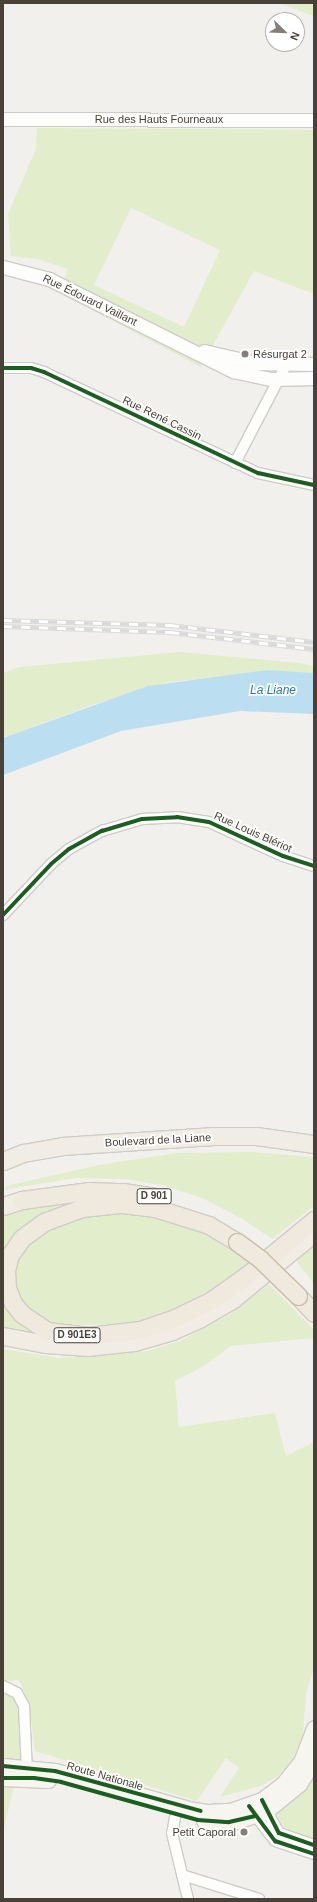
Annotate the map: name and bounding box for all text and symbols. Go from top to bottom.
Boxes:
north arrow [265,12,305,52]
text: N [288,30,302,42]
street label: Rue des Hauts Fourneaux [95,112,223,126]
street label: Rue Édouard Vaillant [41,271,139,329]
place label: Résurgat 2 [253,347,307,361]
marker: Résurgat 2 [240,349,250,359]
street label: Rue René Cassin [120,393,204,443]
water label: La Liane [250,684,296,698]
street label: Rue Louis Blériot [212,809,294,855]
street label: Boulevard de la Liane [105,1131,211,1149]
road number: D 901 [136,1188,172,1204]
road number: D 901E3 [53,1327,101,1343]
street label: Route Nationale [65,1759,145,1793]
place label: Petit Caporal [172,1825,236,1839]
marker: Petit Caporal [239,1827,249,1837]

